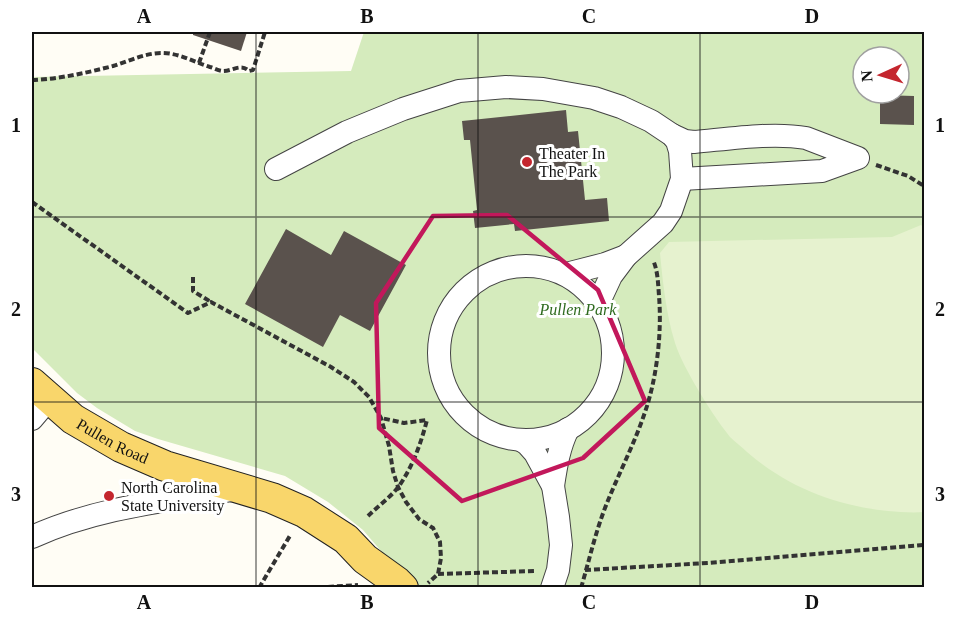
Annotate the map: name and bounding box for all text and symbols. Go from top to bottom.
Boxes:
text: A [137,5,152,27]
text: B [360,5,374,27]
text: C [582,5,596,27]
text: D [805,5,819,27]
north arrow [851,45,911,105]
text: N [858,69,875,82]
text: 1 [11,114,21,136]
text: 1 [935,114,945,136]
place label: Theater In The Park [539,145,605,180]
marker: Theater In The Park [520,155,534,169]
text: 2 [11,298,21,320]
text: 2 [935,298,945,320]
park label: Pullen Park [539,301,617,318]
street label: Pullen Road [74,415,151,467]
place label: North Carolina State University [121,479,225,515]
text: 3 [11,483,21,505]
text: 3 [935,483,945,505]
marker: North Carolina State University [102,489,116,503]
text: A [137,591,152,613]
text: B [360,591,374,613]
text: C [582,591,596,613]
text: D [805,591,819,613]

